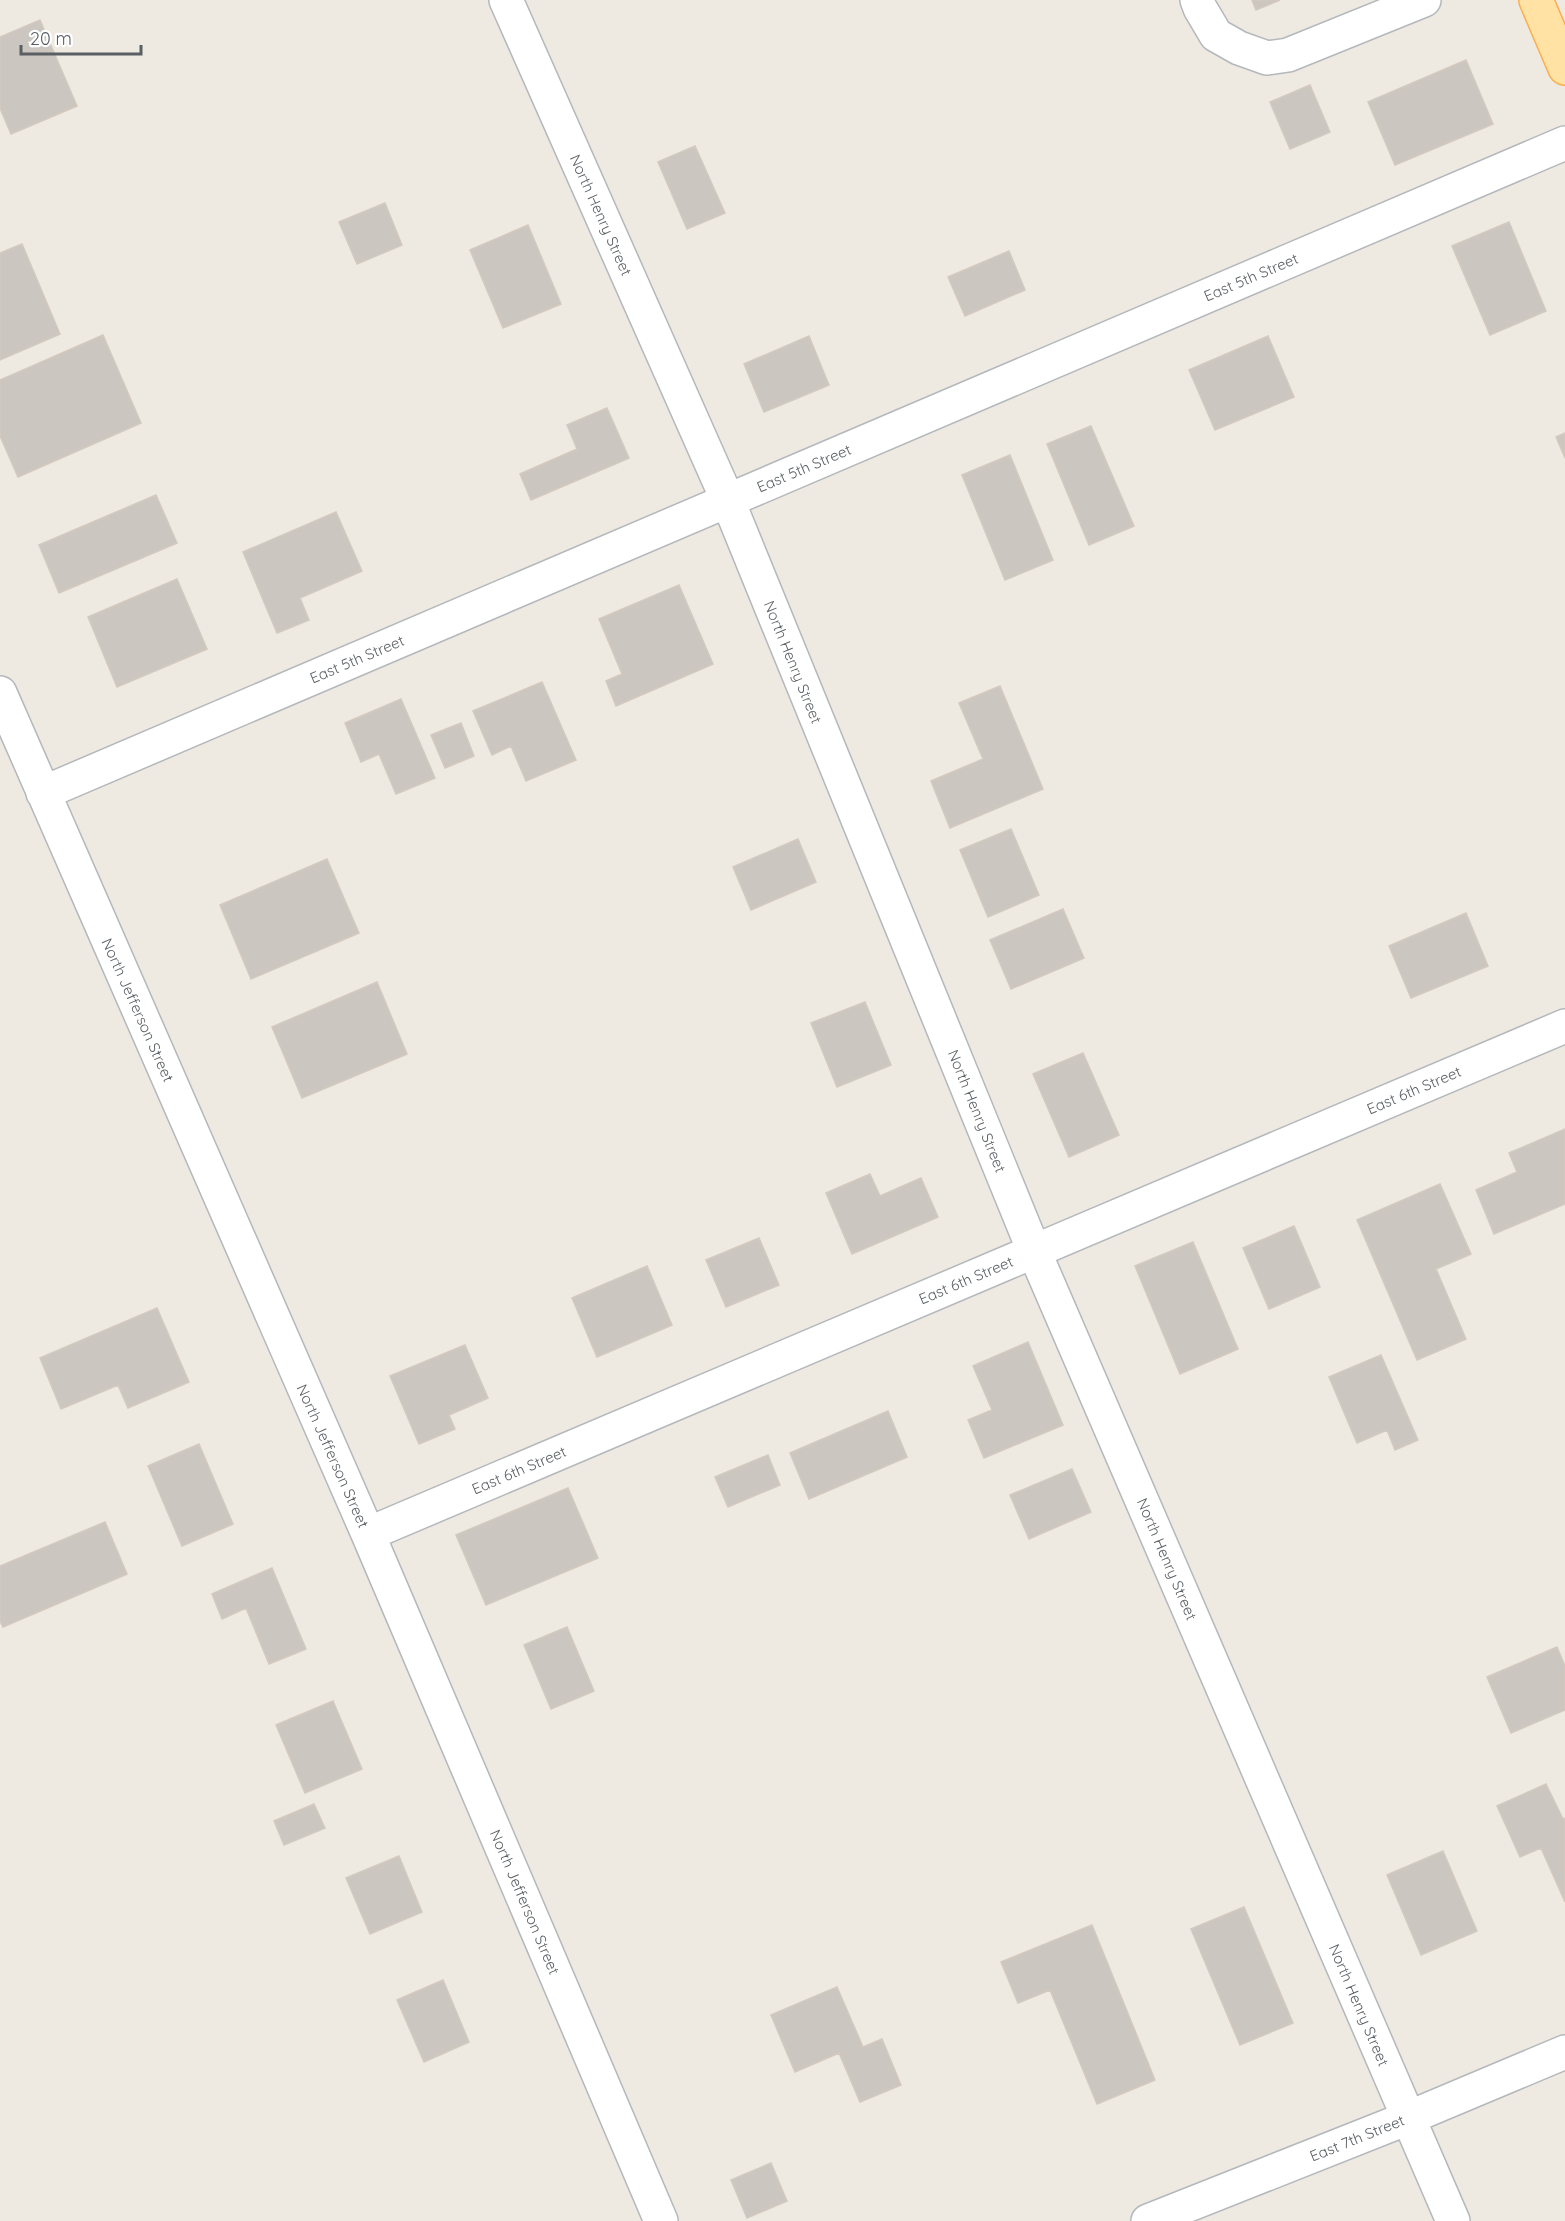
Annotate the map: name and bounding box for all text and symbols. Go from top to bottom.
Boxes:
scale bar [21,18,141,56]
text: 20 m [30,27,72,50]
street label: North Henry Street [566,151,636,279]
street label: East 5th Street [1201,249,1301,305]
street label: East 5th Street [754,440,854,496]
street label: North Henry Street [760,598,826,726]
street label: East 5th Street [307,631,407,687]
street label: North Jefferson Street [98,935,178,1085]
street label: North Henry Street [944,1047,1010,1175]
street label: East 6th Street [1364,1062,1464,1118]
street label: East 6th Street [916,1252,1016,1308]
street label: North Jefferson Street [293,1381,373,1531]
street label: East 6th Street [469,1442,569,1498]
street label: North Henry Street [1133,1495,1201,1623]
street label: North Jefferson Street [486,1827,564,1977]
street label: North Henry Street [1325,1941,1393,2069]
street label: East 7th Street [1307,2110,1407,2166]

